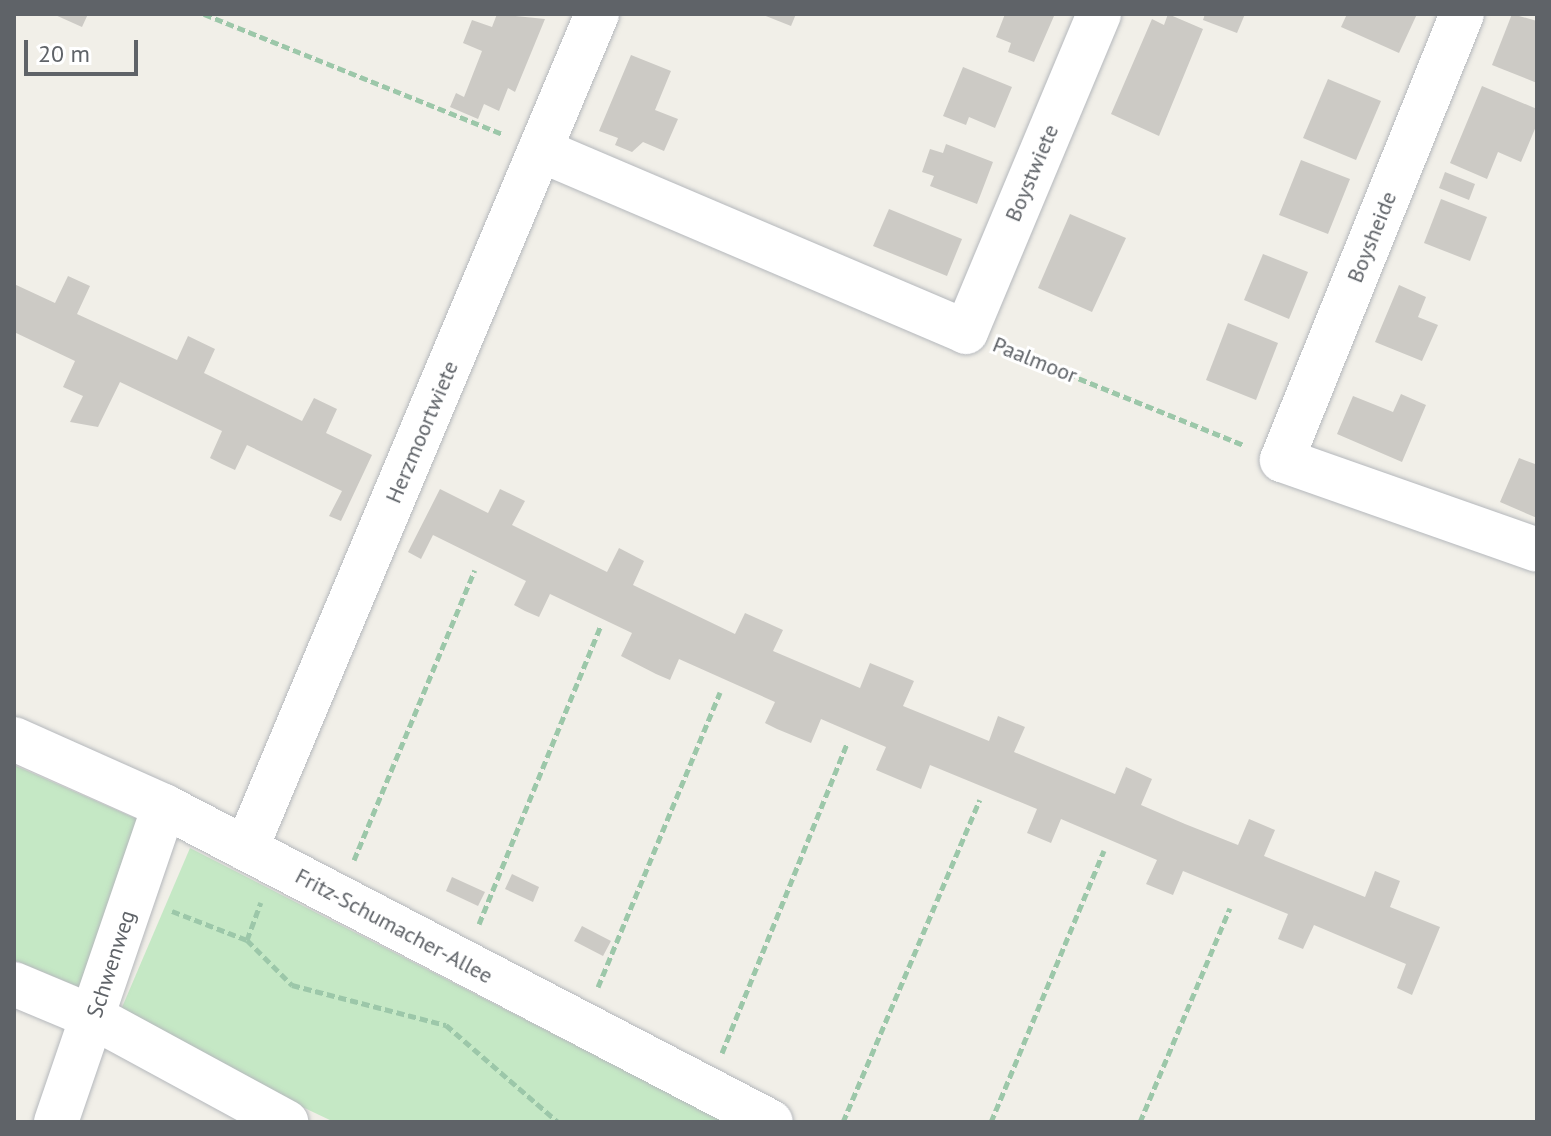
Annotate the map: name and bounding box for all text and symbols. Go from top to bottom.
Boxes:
scale bar [28,24,142,74]
text: 20 m [38,38,90,69]
street label: Boystwiete [1000,120,1064,226]
street label: Boysheide [1342,188,1402,286]
street label: Paalmoor [989,331,1081,389]
street label: Herzmoortwiete [380,357,464,507]
street label: Fritz-Schumacher-Allee [291,863,497,989]
street label: Schwenweg [81,907,141,1021]

